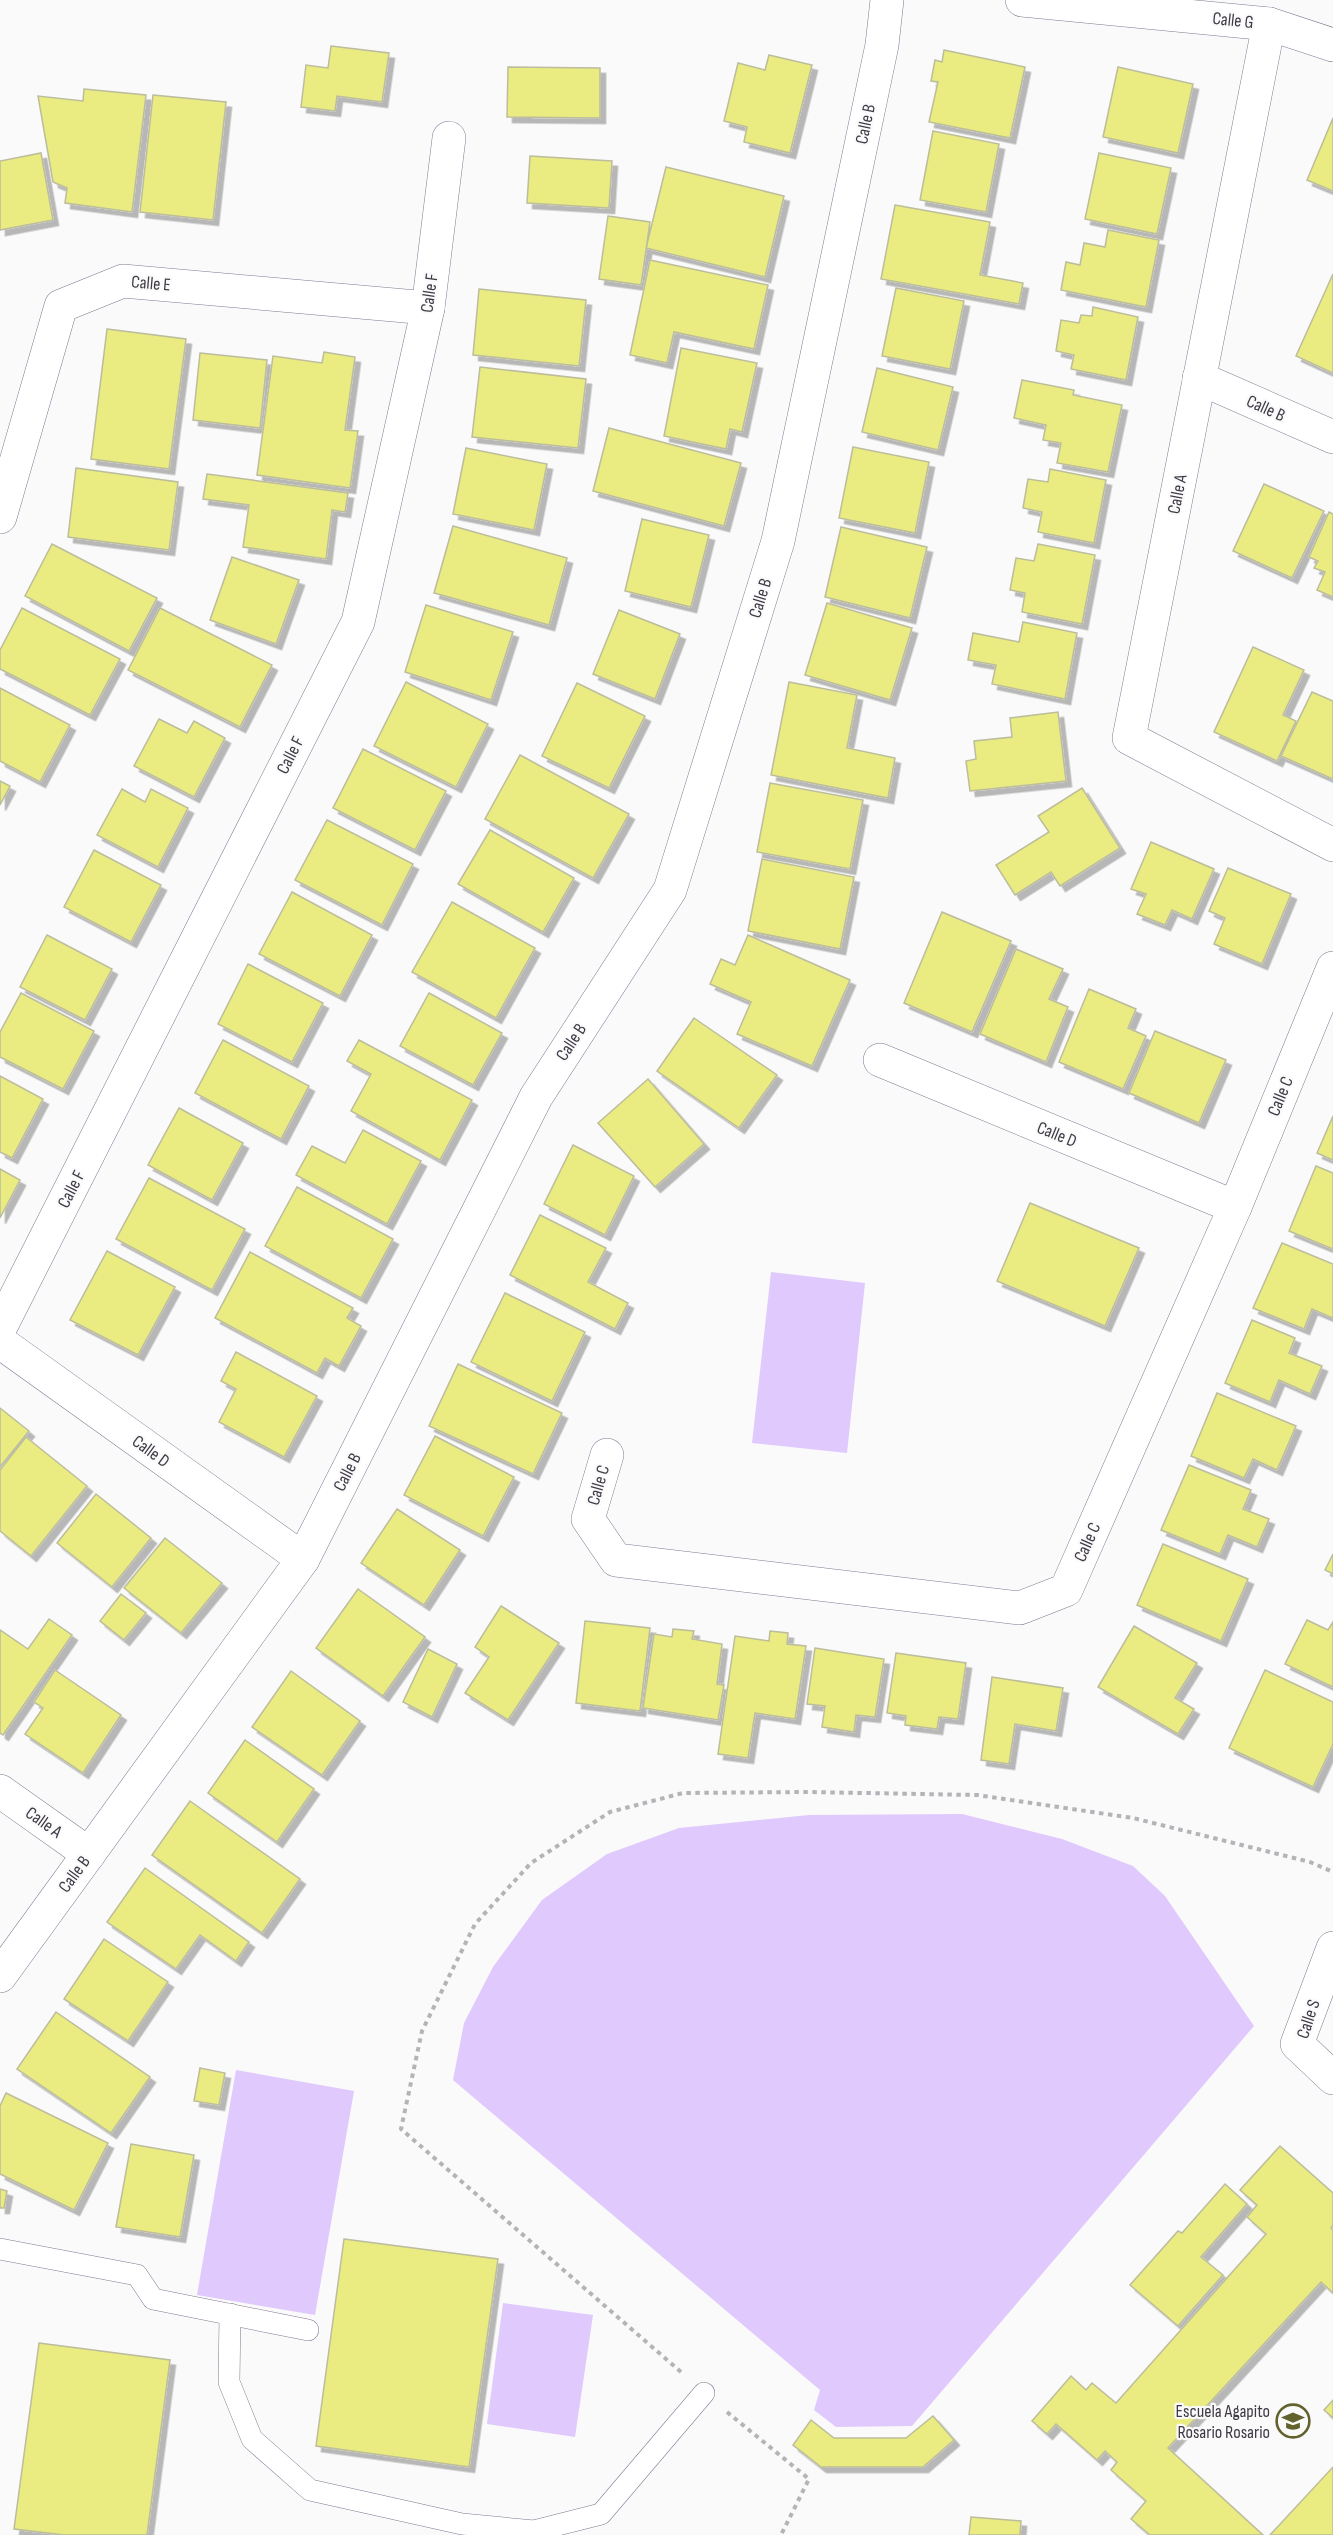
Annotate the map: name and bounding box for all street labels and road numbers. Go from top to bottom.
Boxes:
street label: Calle G [1211,8,1255,33]
street label: Calle B [851,102,880,146]
street label: Calle E [130,271,172,296]
street label: Calle F [416,272,443,314]
street label: Calle B [1243,391,1288,426]
street label: Calle A [1163,472,1192,516]
street label: Calle B [745,576,776,620]
street label: Calle F [272,733,309,777]
street label: Calle B [552,1020,591,1065]
street label: Calle C [1263,1073,1298,1119]
street label: Calle D [1034,1117,1080,1152]
street label: Calle F [53,1167,90,1211]
street label: Calle D [128,1431,173,1472]
street label: Calle B [329,1450,366,1495]
street label: Calle C [583,1463,614,1508]
street label: Calle C [1070,1519,1105,1565]
street label: Calle A [21,1802,66,1843]
street label: Calle B [54,1852,95,1897]
street label: Calle S [1292,1997,1325,2041]

